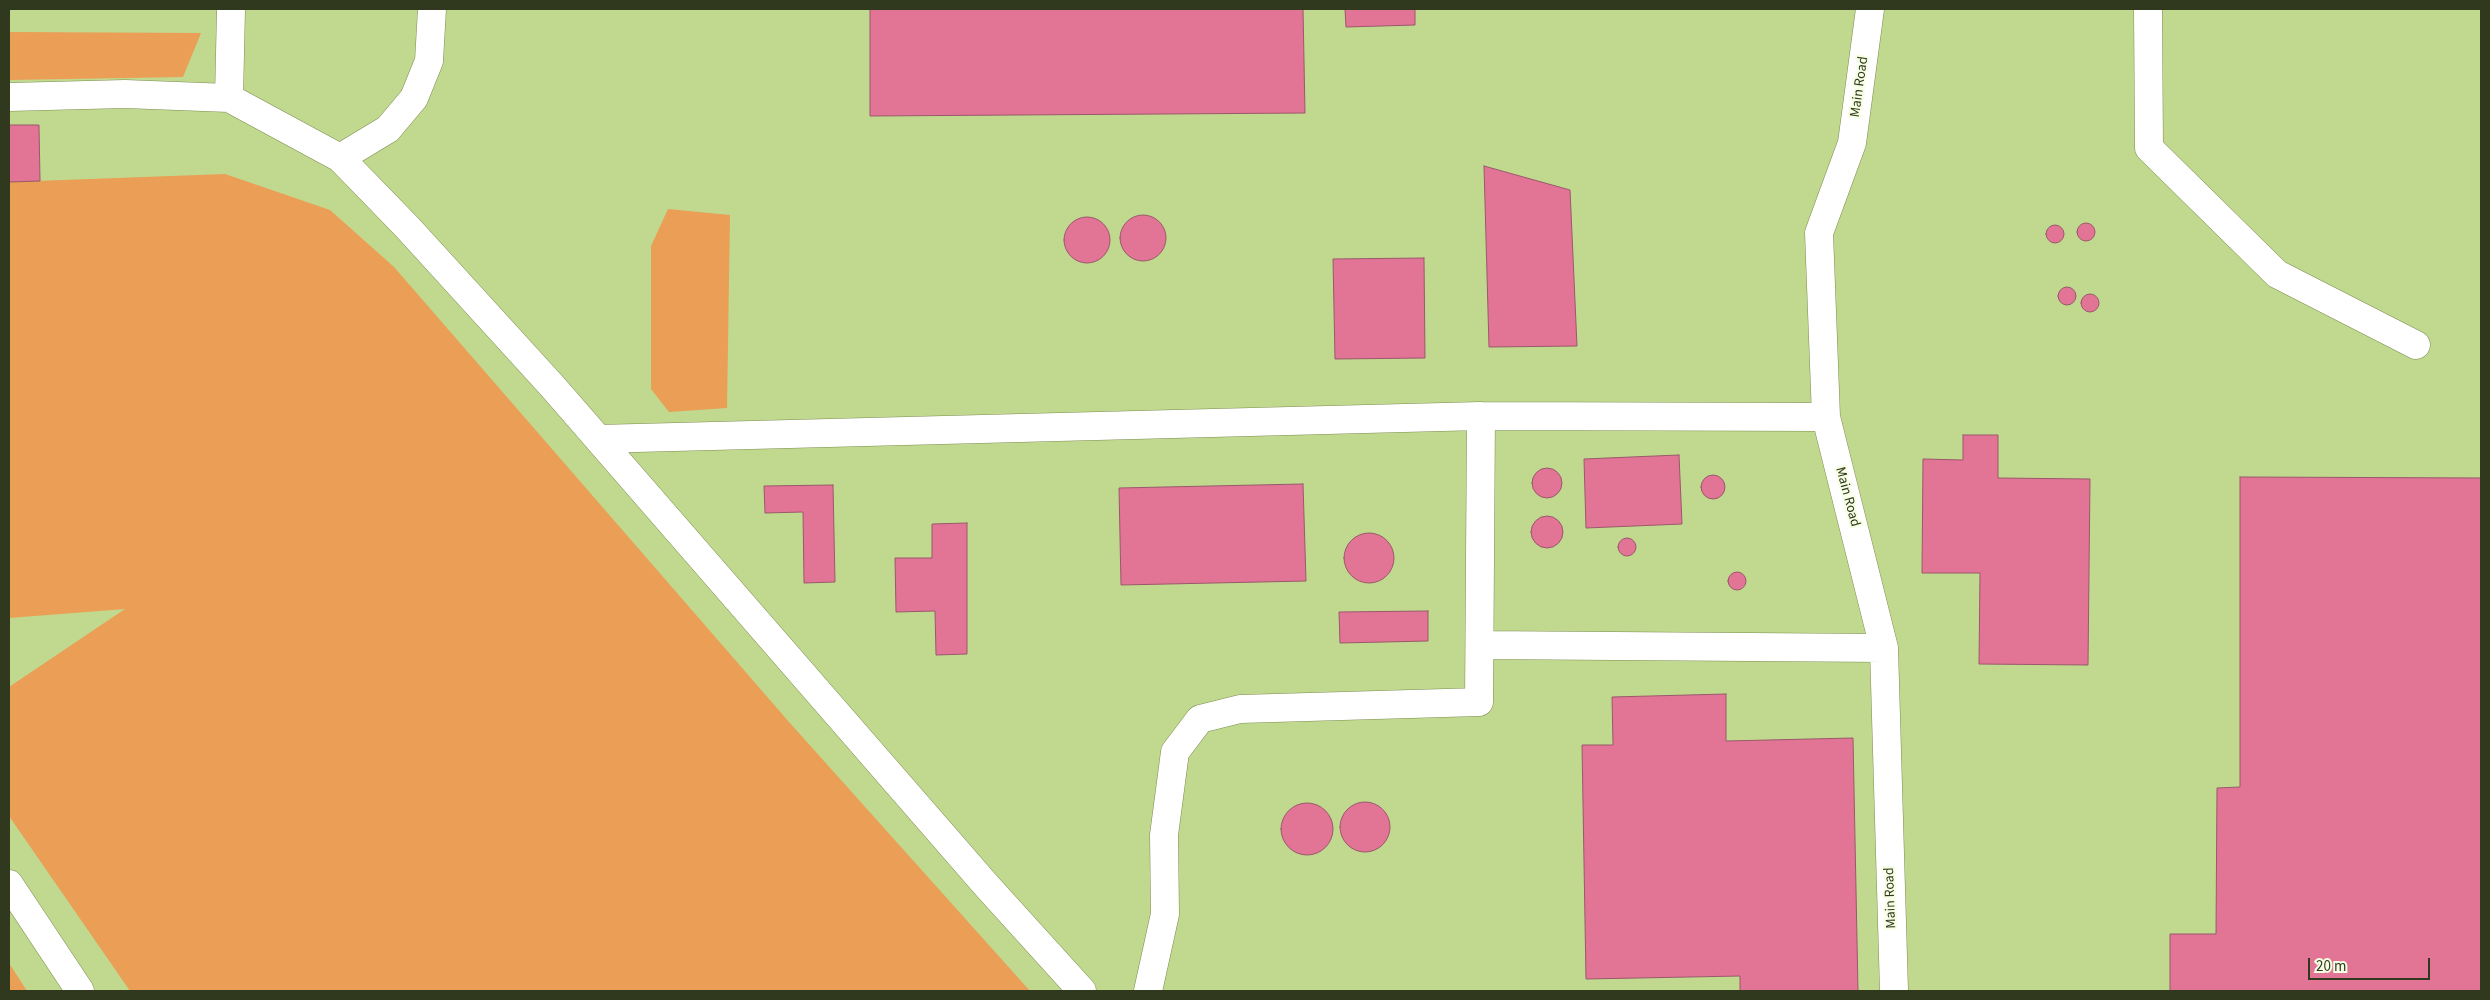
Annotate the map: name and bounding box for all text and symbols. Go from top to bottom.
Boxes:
street label: Main Road [1847,56,1873,118]
street label: Main Road [1831,465,1863,529]
street label: Main Road [1882,867,1900,929]
scale bar [2310,948,2432,980]
text: 20 m [2316,956,2346,977]

